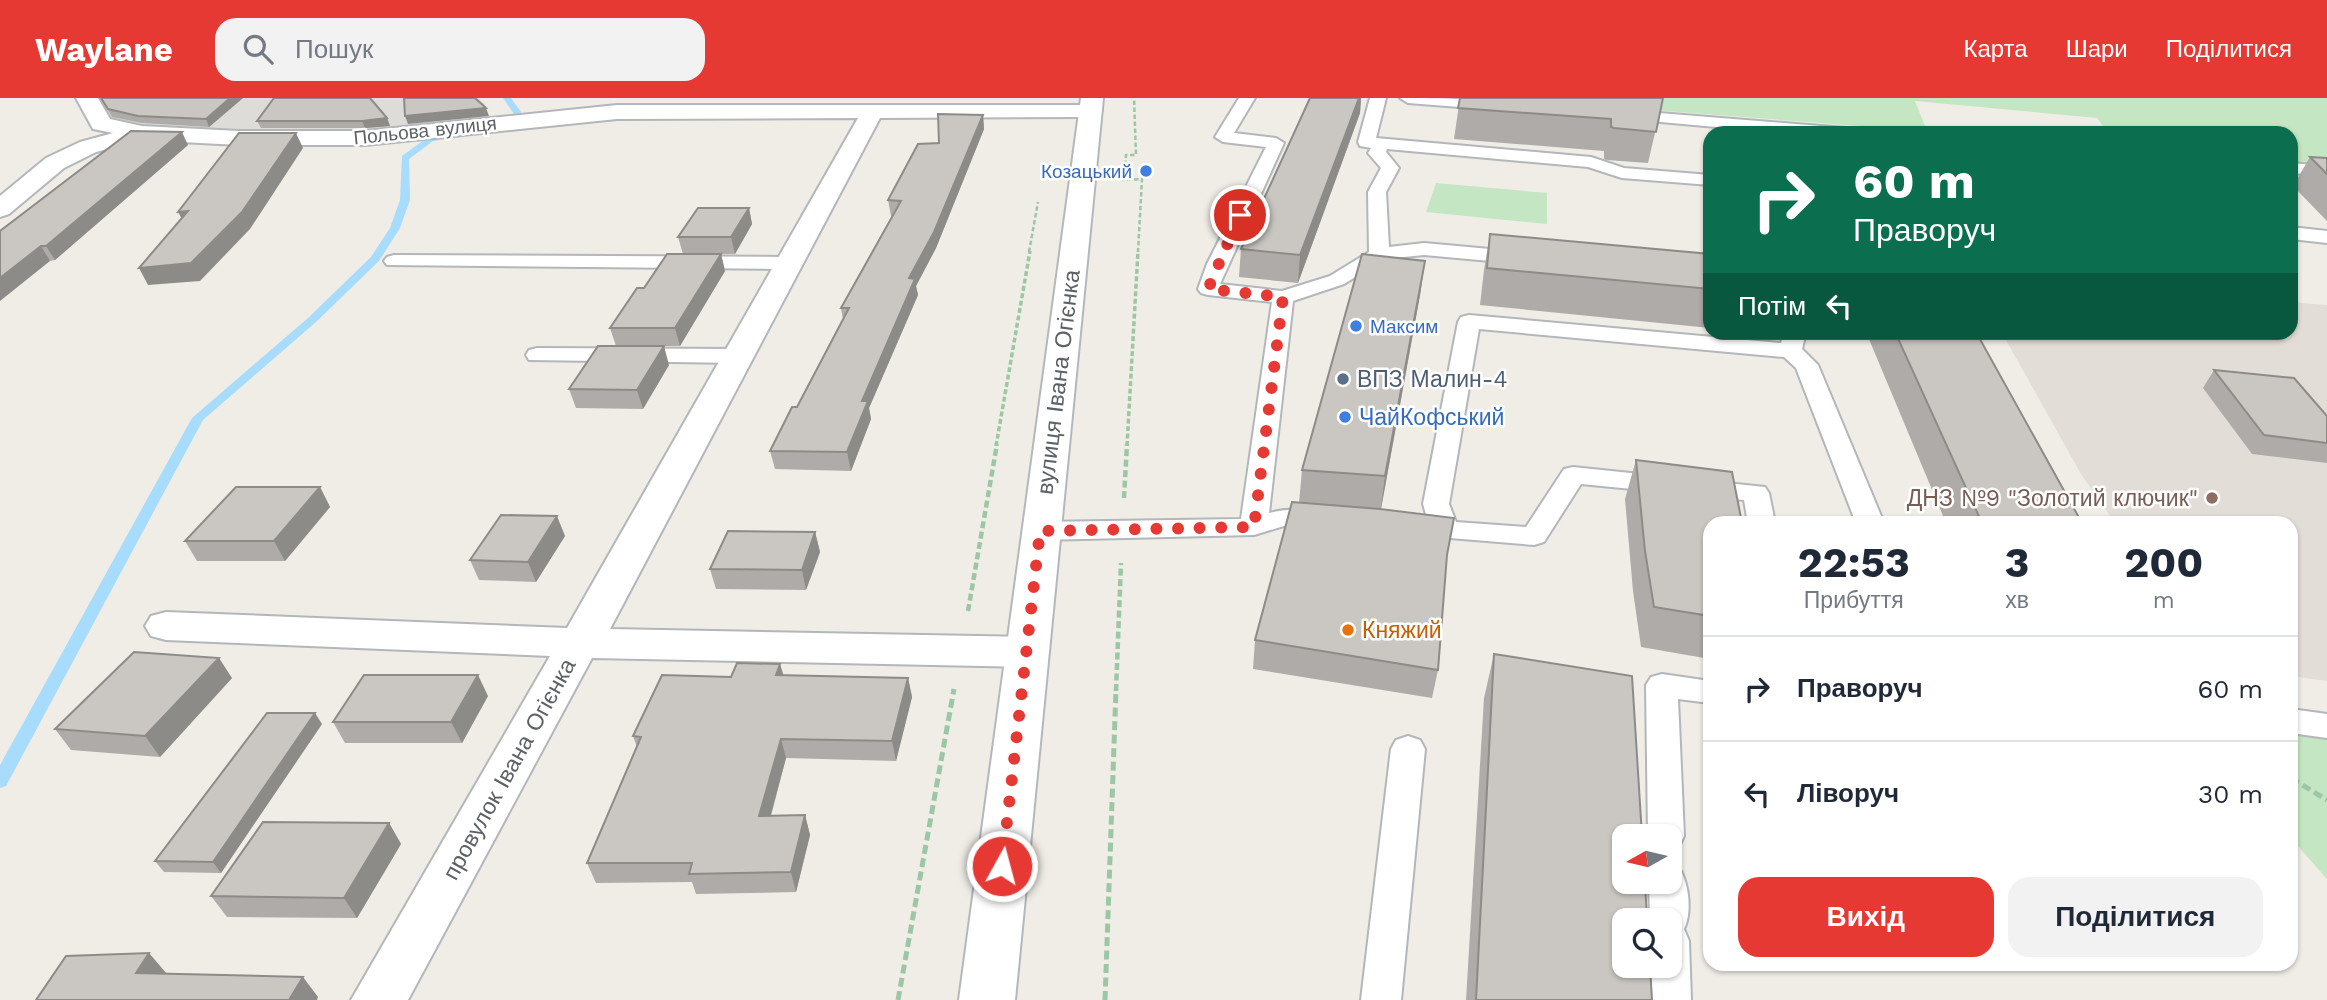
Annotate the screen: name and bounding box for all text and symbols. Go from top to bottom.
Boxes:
search box [215,18,705,81]
text: Waylane [35,30,173,69]
icon: search [239,30,277,68]
text: Пошук [295,34,373,64]
text: Карта [1963,35,2028,63]
text: Шари [2066,35,2128,63]
text: Поділитися [2166,35,2292,63]
street label: Польова вулиця [352,112,498,149]
text: 60 m [1853,152,1975,210]
icon: right [1738,154,1829,245]
place label: Козацький [1041,160,1132,183]
marker: Козацький [1138,163,1154,179]
pin [1210,185,1270,245]
icon: arrive [1221,196,1259,234]
text: Праворуч [1853,211,1996,249]
street label: вулиця Івана Огієнка [1031,268,1086,496]
icon: left [1820,287,1858,325]
text: Потім [1738,291,1806,321]
place label: Максим [1370,315,1438,338]
marker: Максим [1348,318,1364,334]
place label: ВПЗ Малин-4 [1357,366,1508,393]
marker: ВПЗ Малин-4 [1335,371,1351,387]
place label: ЧайКофський [1359,404,1504,431]
marker: ЧайКофський [1337,409,1353,425]
place label: ДНЗ №9 "Золотий ключик" [1907,485,2198,512]
marker: ДНЗ №9 "Золотий ключик" [2204,490,2220,506]
text: 22:53 [1798,538,1910,587]
text: 3 [2005,538,2029,587]
text: 200 [2124,538,2203,587]
text: Прибуття [1804,587,1904,614]
text: хв [2005,587,2029,614]
text: m [2153,587,2175,614]
place label: Княжий [1362,617,1442,644]
marker: Княжий [1340,622,1356,638]
street label: провулок Івана Огієнка [437,654,582,885]
icon: right [1738,670,1776,708]
text: Праворуч [1797,673,1923,703]
text: 60 m [2197,674,2263,704]
icon: left [1738,775,1776,813]
text: Ліворуч [1797,778,1899,808]
text: 30 m [2198,779,2263,809]
north arrow [1612,824,1682,894]
map controls [1612,824,1682,978]
position arrow [965,829,1039,903]
button: Вихід [1738,877,1994,957]
button: Поділитися [2008,877,2263,957]
button: search [1612,908,1682,978]

